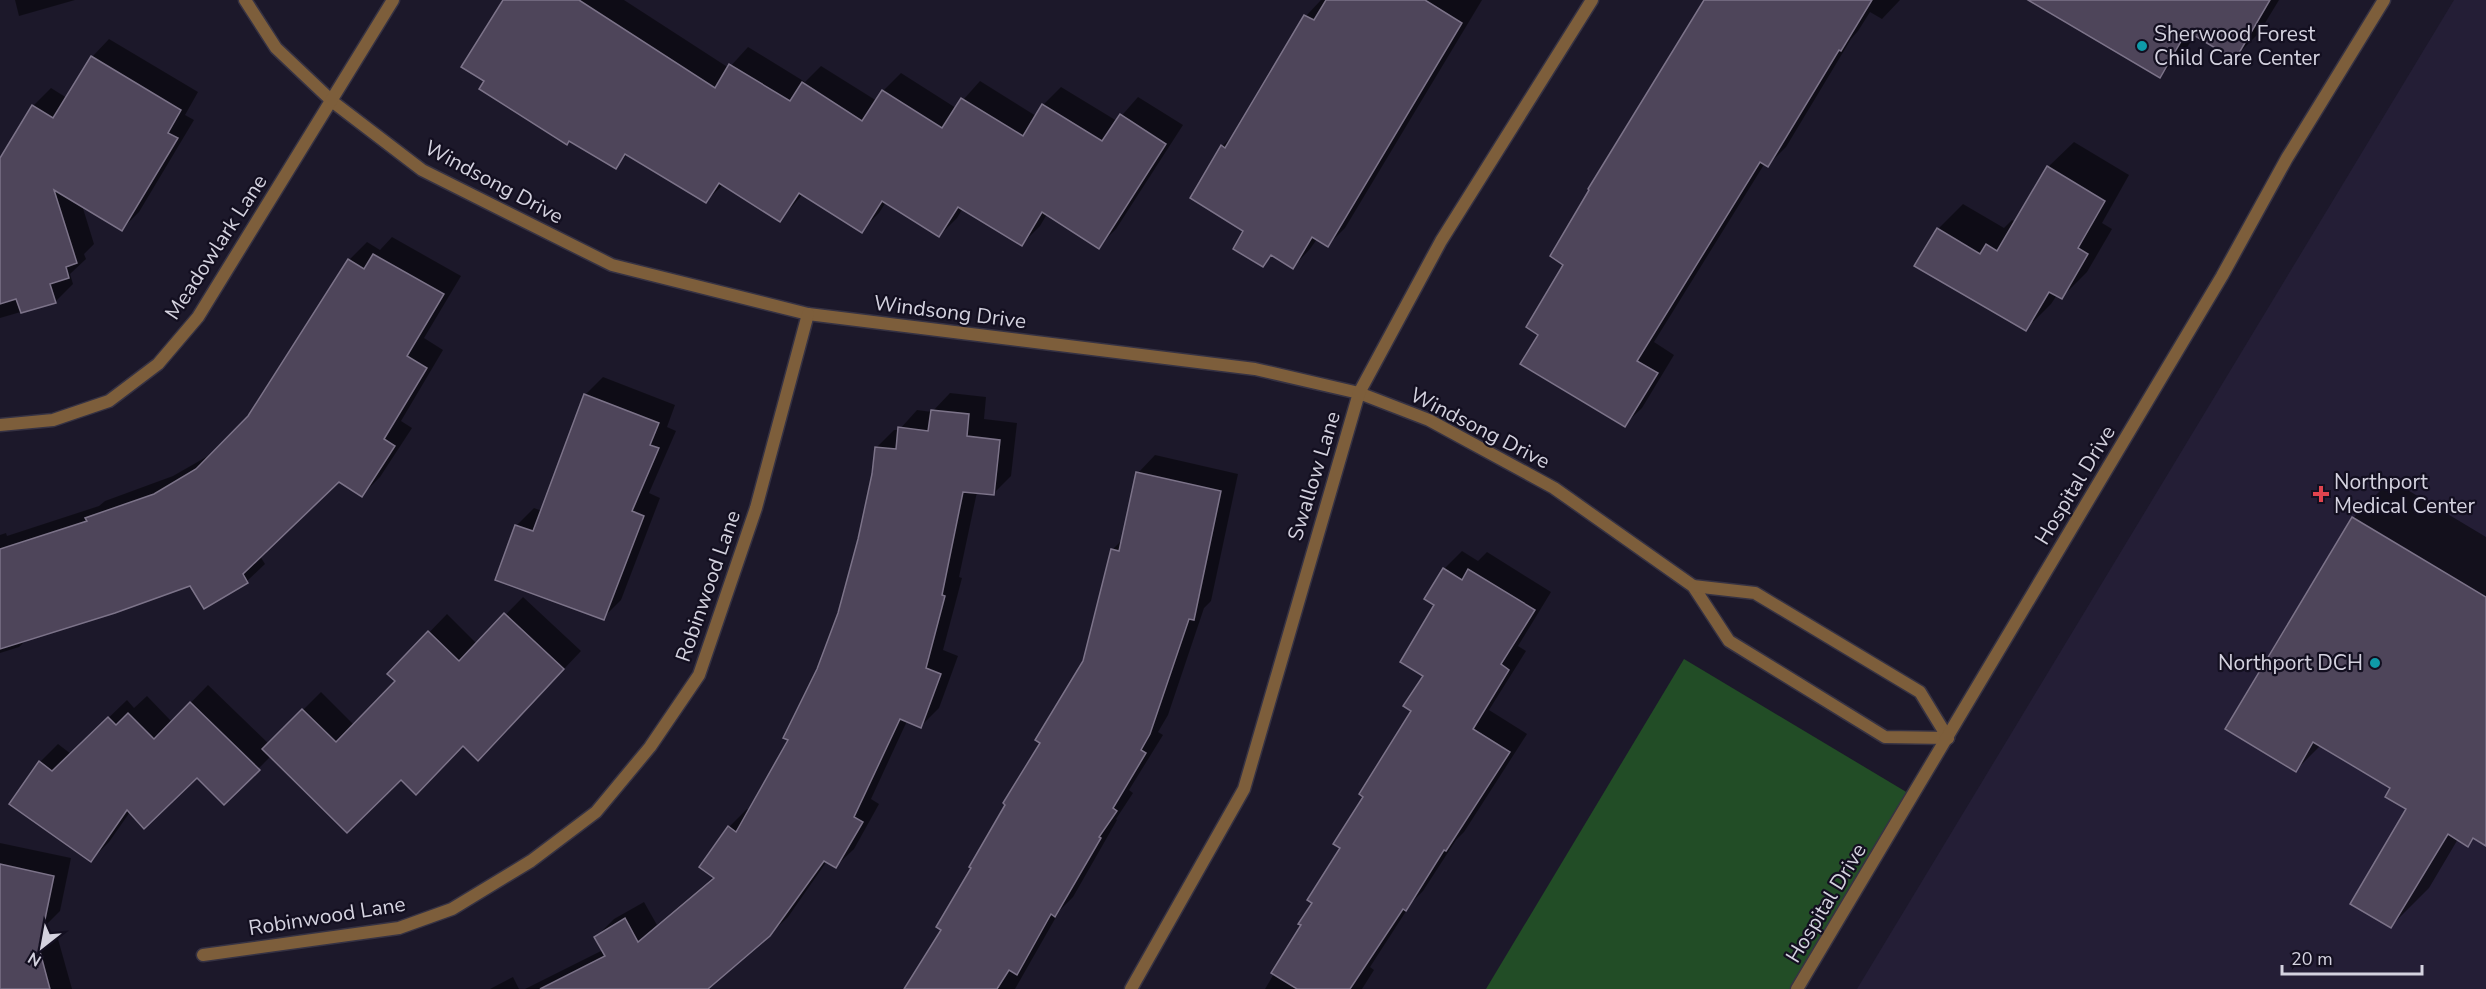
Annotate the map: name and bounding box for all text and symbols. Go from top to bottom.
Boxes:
place label: Sherwood Forest Child Care Center [2154,20,2320,72]
marker: Sherwood Forest Child Care Center [2135,39,2149,53]
street label: Windsong Drive [420,134,568,230]
street label: Meadowlark Lane [158,169,274,325]
street label: Windsong Drive [872,289,1028,335]
street label: Windsong Drive [1405,381,1555,475]
street label: Swallow Lane [1281,408,1347,544]
street label: Hospital Drive [2028,420,2122,550]
place label: Northport Medical Center [2334,468,2476,520]
marker: Northport Medical Center [2312,485,2330,503]
street label: Robinwood Lane [669,506,747,666]
place label: Northport DCH [2218,649,2363,677]
marker: Northport DCH [2368,656,2382,670]
street label: Hospital Drive [1779,838,1873,968]
street label: Robinwood Lane [247,890,407,942]
north arrow [12,917,72,977]
scale bar [2282,938,2422,976]
text: N [24,946,46,972]
text: 20 m [2291,947,2333,971]

